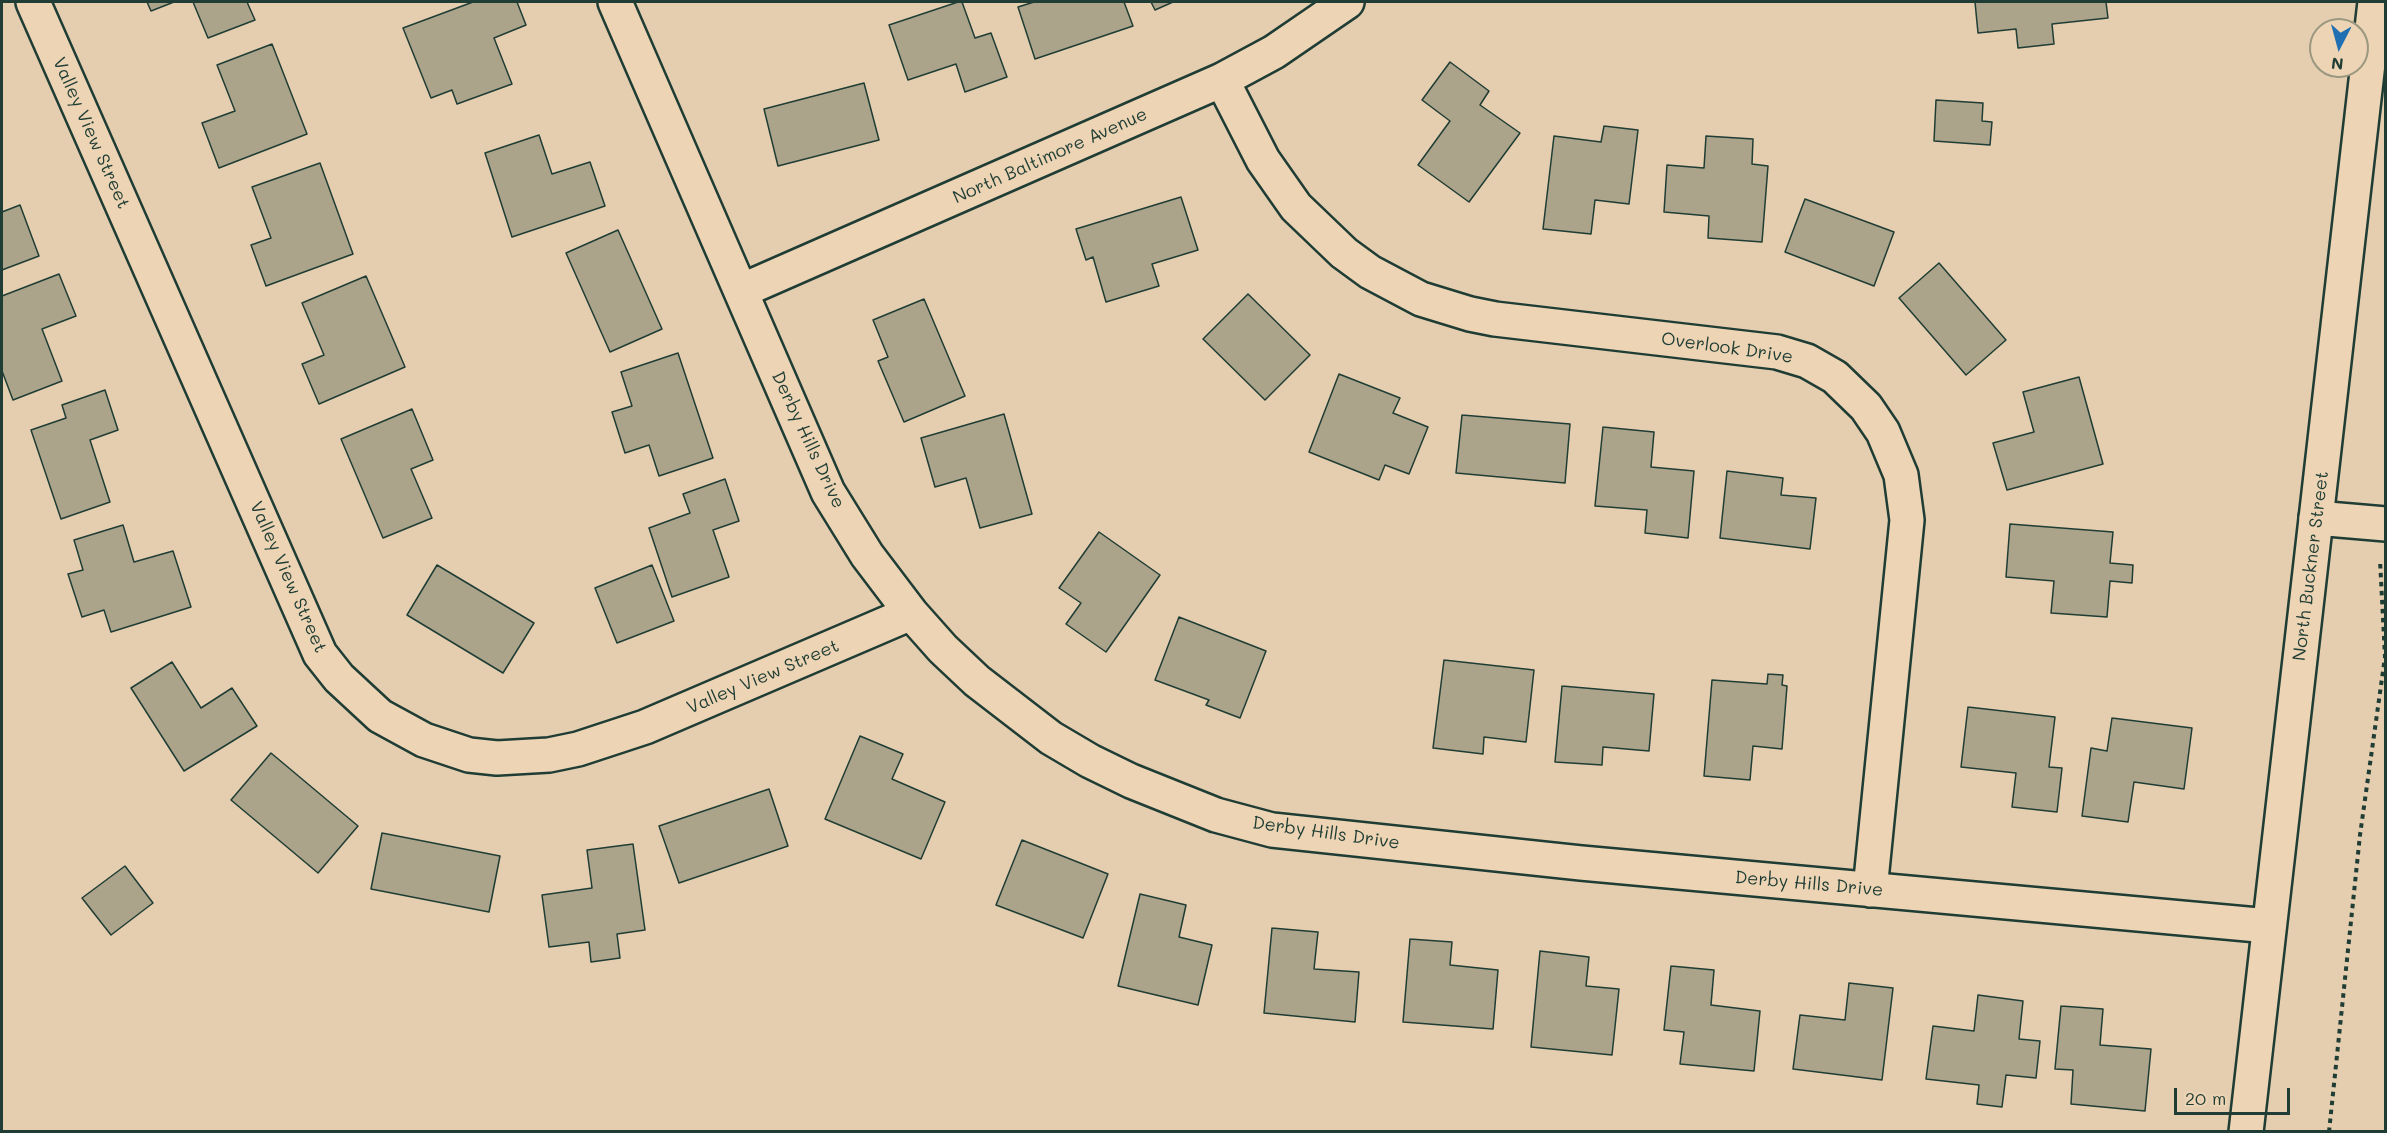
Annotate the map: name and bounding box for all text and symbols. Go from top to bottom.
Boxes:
north arrow [2309,18,2369,78]
text: N [2330,53,2344,75]
street label: Valley View Street [48,54,134,212]
street label: North Baltimore Avenue [950,103,1150,209]
street label: Overlook Drive [1660,328,1794,368]
street label: Derby Hills Drive [767,368,849,512]
street label: North Buckner Street [2289,470,2333,662]
street label: Valley View Street [245,498,331,656]
street label: Valley View Street [684,635,842,719]
street label: Derby Hills Drive [1251,812,1401,854]
street label: Derby Hills Drive [1734,867,1884,901]
scale bar [2177,1076,2292,1114]
text: 20 m [2185,1086,2226,1110]

